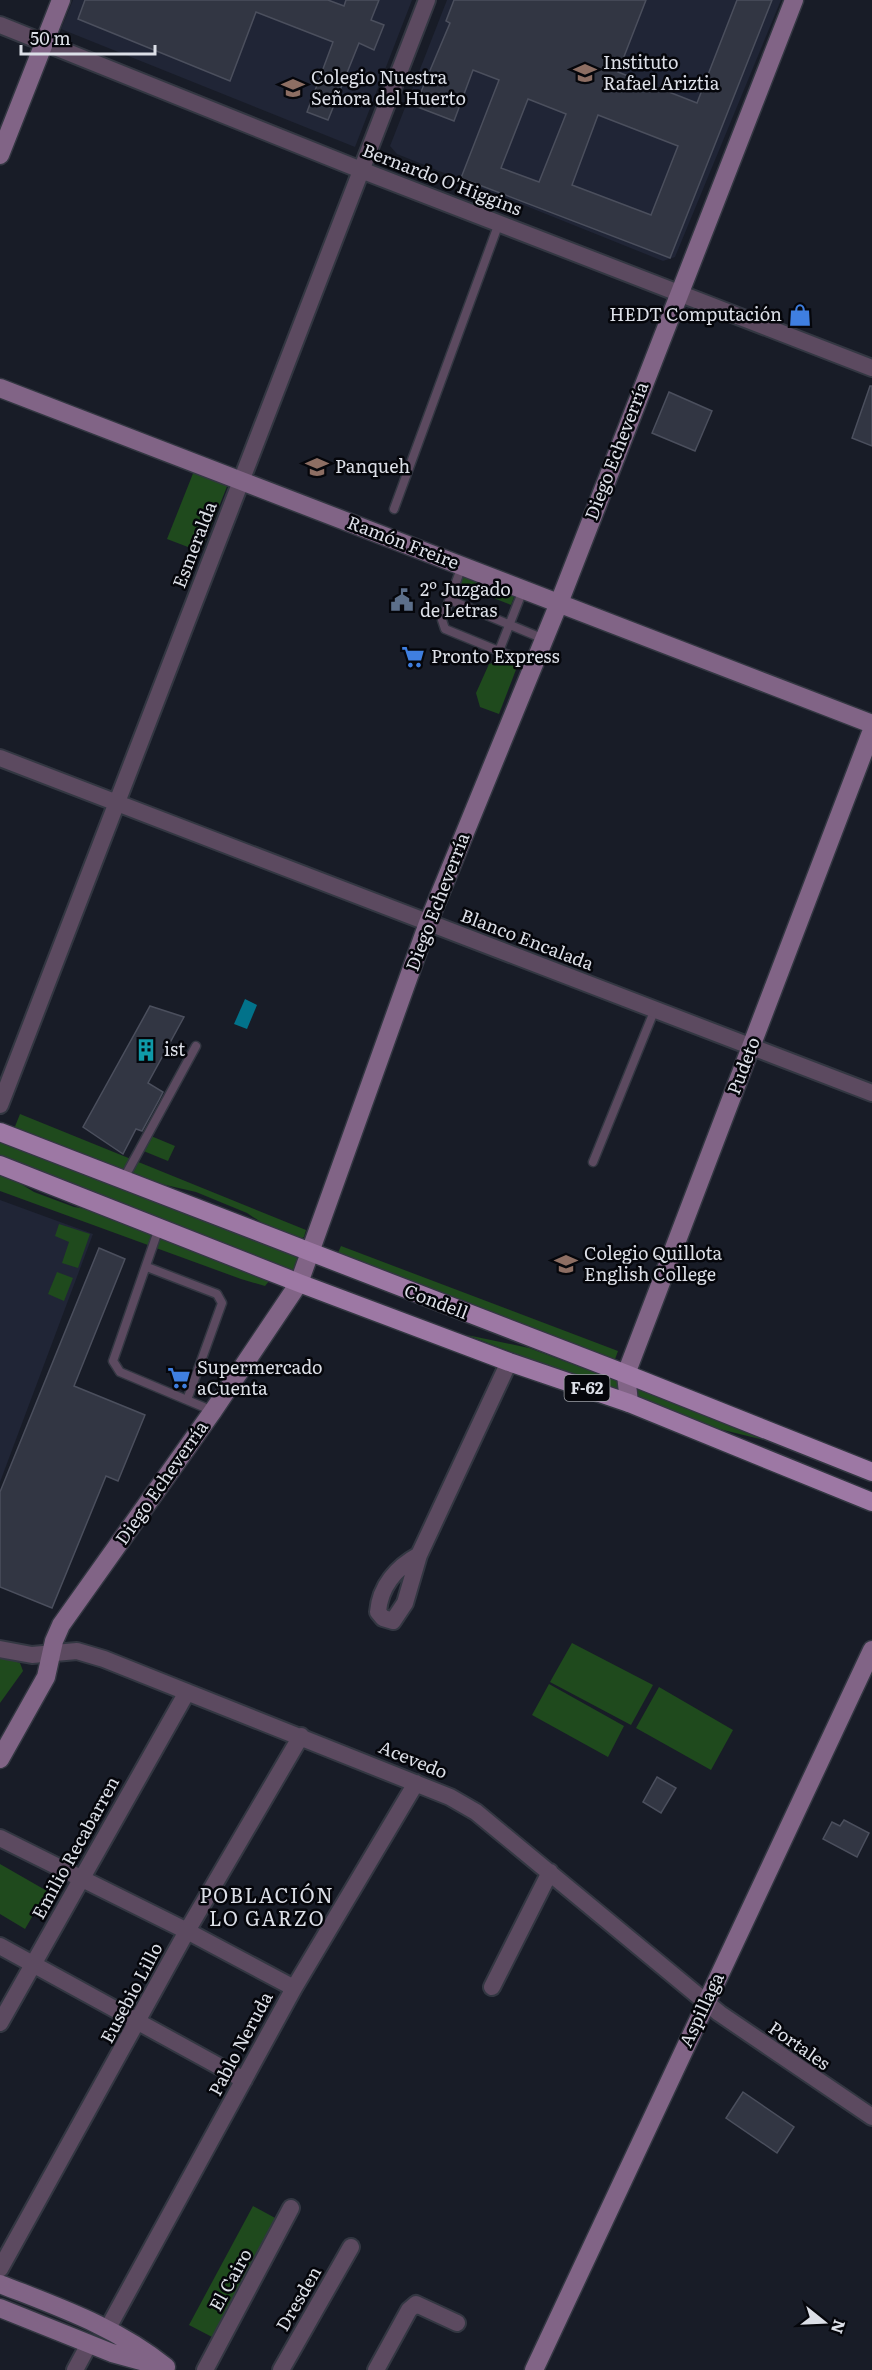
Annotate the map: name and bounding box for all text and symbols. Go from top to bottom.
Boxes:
scale bar [21,18,154,56]
text: 50 m [30,24,71,51]
place label: Instituto Rafael Ariztia [603,48,720,96]
school or university icon: Instituto Rafael Ariztia [572,60,598,86]
place label: Colegio Nuestra Señora del Huerto [311,63,466,111]
school or university icon: Colegio Nuestra Señora del Huerto [280,75,306,101]
street label: Bernardo O'Higgins [359,136,526,221]
place label: HEDT Computación [609,300,782,327]
shop icon: HEDT Computación [787,302,813,328]
street label: Diego Echeverría [577,377,655,524]
place label: Panqueh [335,452,410,479]
school or university icon: Panqueh [304,454,330,480]
street label: Esmeralda [165,497,223,592]
street label: Ramón Freire [344,508,463,575]
place label: 2º Juzgado de Letras [420,575,511,623]
public building icon: 2º Juzgado de Letras [389,587,415,613]
place label: Pronto Express [431,642,560,669]
supermarket icon: Pronto Express [400,644,426,670]
street label: Diego Echeverría [398,828,476,975]
street label: Blanco Encalada [457,901,598,976]
street label: Pudeto [719,1033,766,1098]
place label: ist [164,1035,186,1062]
building icon: ist [133,1037,159,1063]
place label: Colegio Quillota English College [584,1239,723,1287]
school or university icon: Colegio Quillota English College [553,1251,579,1277]
street label: Condell [401,1276,473,1325]
place label: Supermercado aCuenta [197,1353,323,1401]
supermarket icon: Supermercado aCuenta [166,1365,192,1391]
road number: F-62 [564,1375,610,1401]
street label: Diego Echeverría [108,1414,214,1550]
street label: Acevedo [375,1733,452,1785]
street label: Emilio Recabarren [24,1771,125,1924]
district label: POBLACIÓN LO GARZO [199,1879,335,1932]
street label: Eusebio Lillo [93,1937,169,2047]
street label: Aspillaga [672,1967,730,2051]
street label: Pablo Neruda [201,1986,279,2100]
street label: Portales [764,2014,836,2076]
street label: El Cairo [201,2243,258,2316]
street label: Dresden [268,2261,327,2336]
north arrow [794,2292,854,2352]
text: N [826,2317,853,2337]

